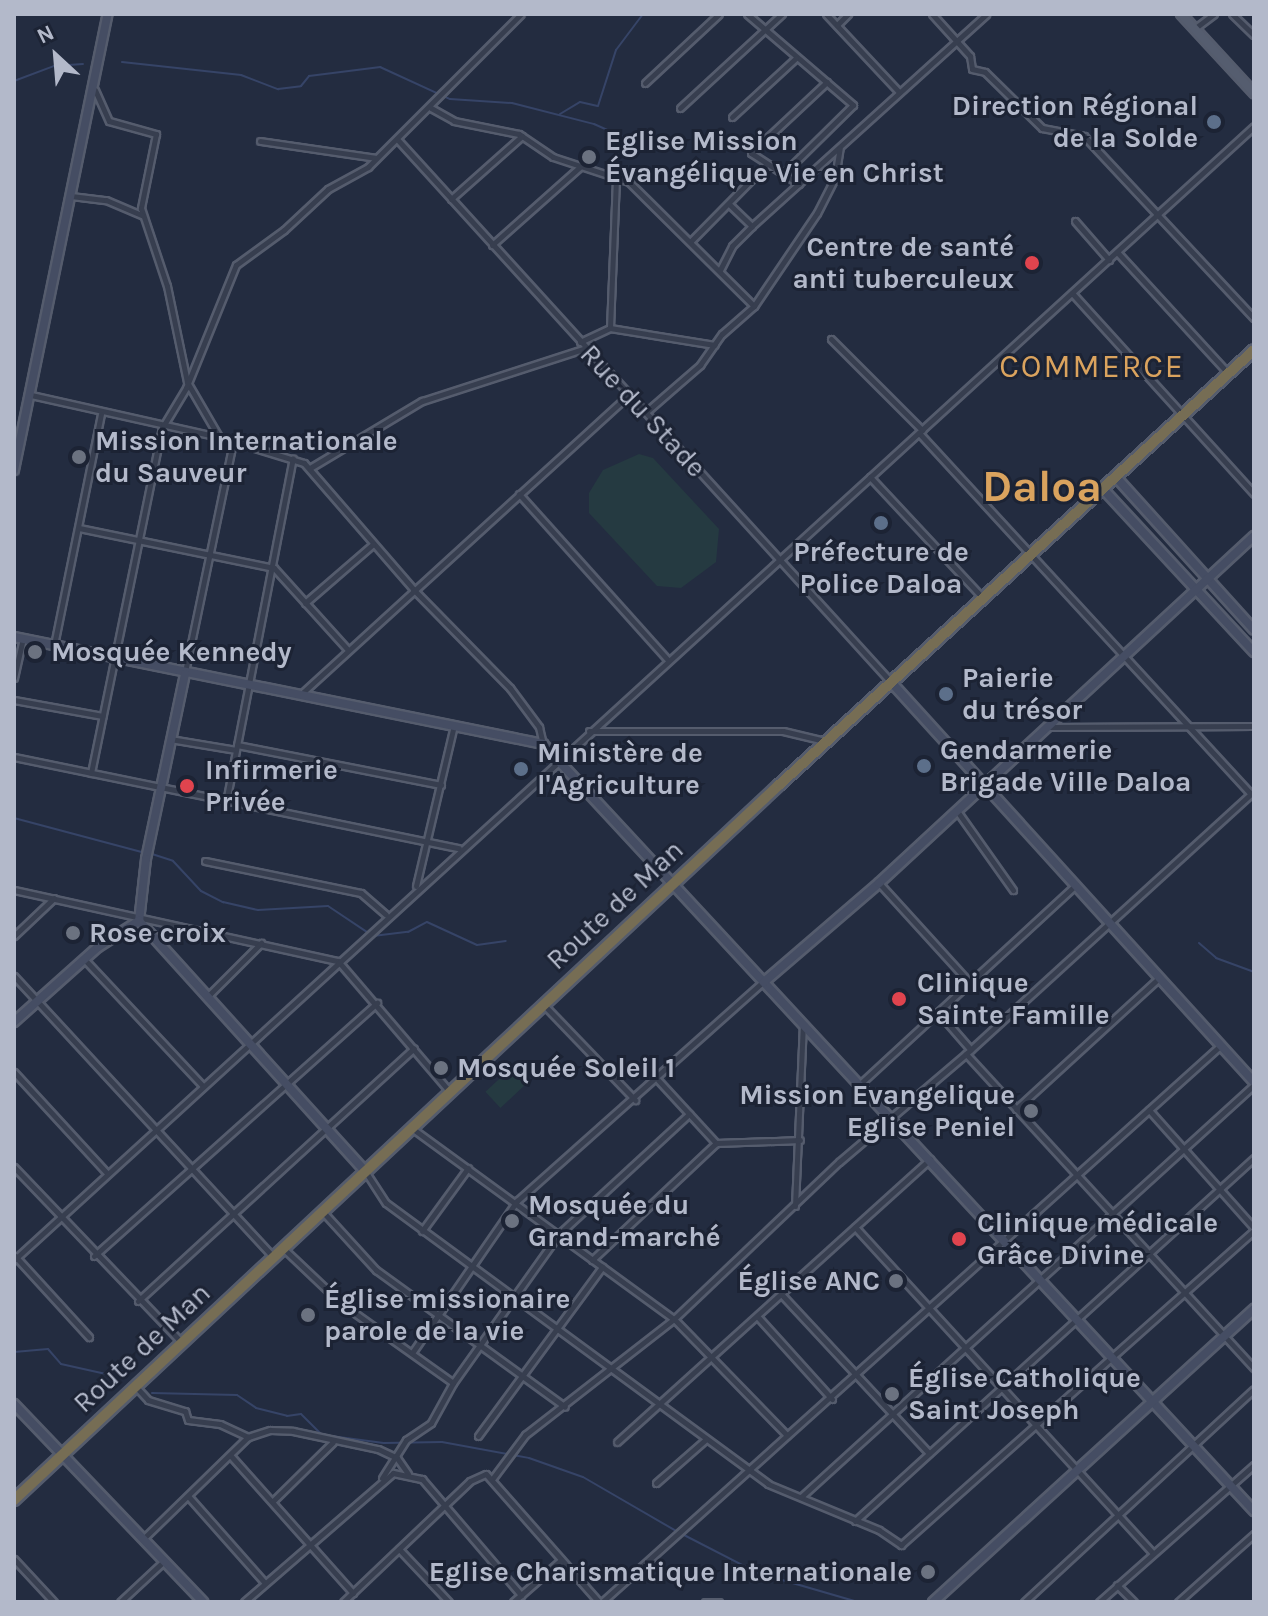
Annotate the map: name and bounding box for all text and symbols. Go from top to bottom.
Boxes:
north arrow [16,16,96,96]
text: N [33,19,58,50]
place label: Direction Régional de la Solde [952,89,1198,155]
marker: Direction Régional de la Solde [1205,113,1223,131]
place label: Eglise Mission Évangélique Vie en Christ [605,124,944,190]
marker: Eglise Mission Évangélique Vie en Christ [580,148,598,166]
place label: Centre de santé anti tuberculeux [792,230,1014,296]
marker: Centre de santé anti tuberculeux [1021,252,1043,274]
street label: Rue du Stade [573,338,713,484]
district label: COMMERCE [999,348,1185,386]
place label: Mission Internationale du Sauveur [95,424,398,490]
marker: Mission Internationale du Sauveur [70,448,88,466]
district label: Daloa [982,461,1102,513]
marker: Préfecture de Police Daloa [872,514,890,532]
place label: Préfecture de Police Daloa [793,535,969,601]
place label: Mosquée Kennedy [51,635,292,669]
marker: Mosquée Kennedy [26,643,44,661]
place label: Paierie du trésor [962,661,1082,727]
marker: Paierie du trésor [937,685,955,703]
place label: Gendarmerie Brigade Ville Daloa [940,733,1191,799]
place label: Ministère de l'Agriculture [537,736,703,802]
place label: Infirmerie Privée [205,753,338,819]
marker: Gendarmerie Brigade Ville Daloa [915,757,933,775]
marker: Ministère de l'Agriculture [512,760,530,778]
marker: Infirmerie Privée [176,775,198,797]
street label: Route de Man [540,833,690,977]
place label: Rose croix [89,916,226,950]
marker: Rose croix [64,924,82,942]
place label: Clinique Sainte Famille [917,966,1109,1032]
marker: Clinique Sainte Famille [888,988,910,1010]
place label: Mosquée Soleil 1 [457,1051,675,1085]
marker: Mosquée Soleil 1 [432,1059,450,1077]
place label: Mission Evangelique Eglise Peniel [739,1078,1015,1144]
marker: Mission Evangelique Eglise Peniel [1022,1102,1040,1120]
place label: Mosquée du Grand-marché [528,1188,720,1254]
place label: Clinique médicale Grâce Divine [977,1206,1218,1272]
marker: Mosquée du Grand-marché [503,1212,521,1230]
marker: Clinique médicale Grâce Divine [948,1228,970,1250]
place label: Église ANC [738,1264,880,1298]
marker: Église ANC [887,1272,905,1290]
street label: Route de Man [67,1276,217,1420]
place label: Église missionaire parole de la vie [324,1282,570,1348]
marker: Église missionaire parole de la vie [299,1306,317,1324]
place label: Église Catholique Saint Joseph [908,1361,1141,1427]
marker: Église Catholique Saint Joseph [883,1385,901,1403]
place label: Eglise Charismatique Internationale [429,1555,912,1589]
marker: Eglise Charismatique Internationale [919,1563,937,1581]

